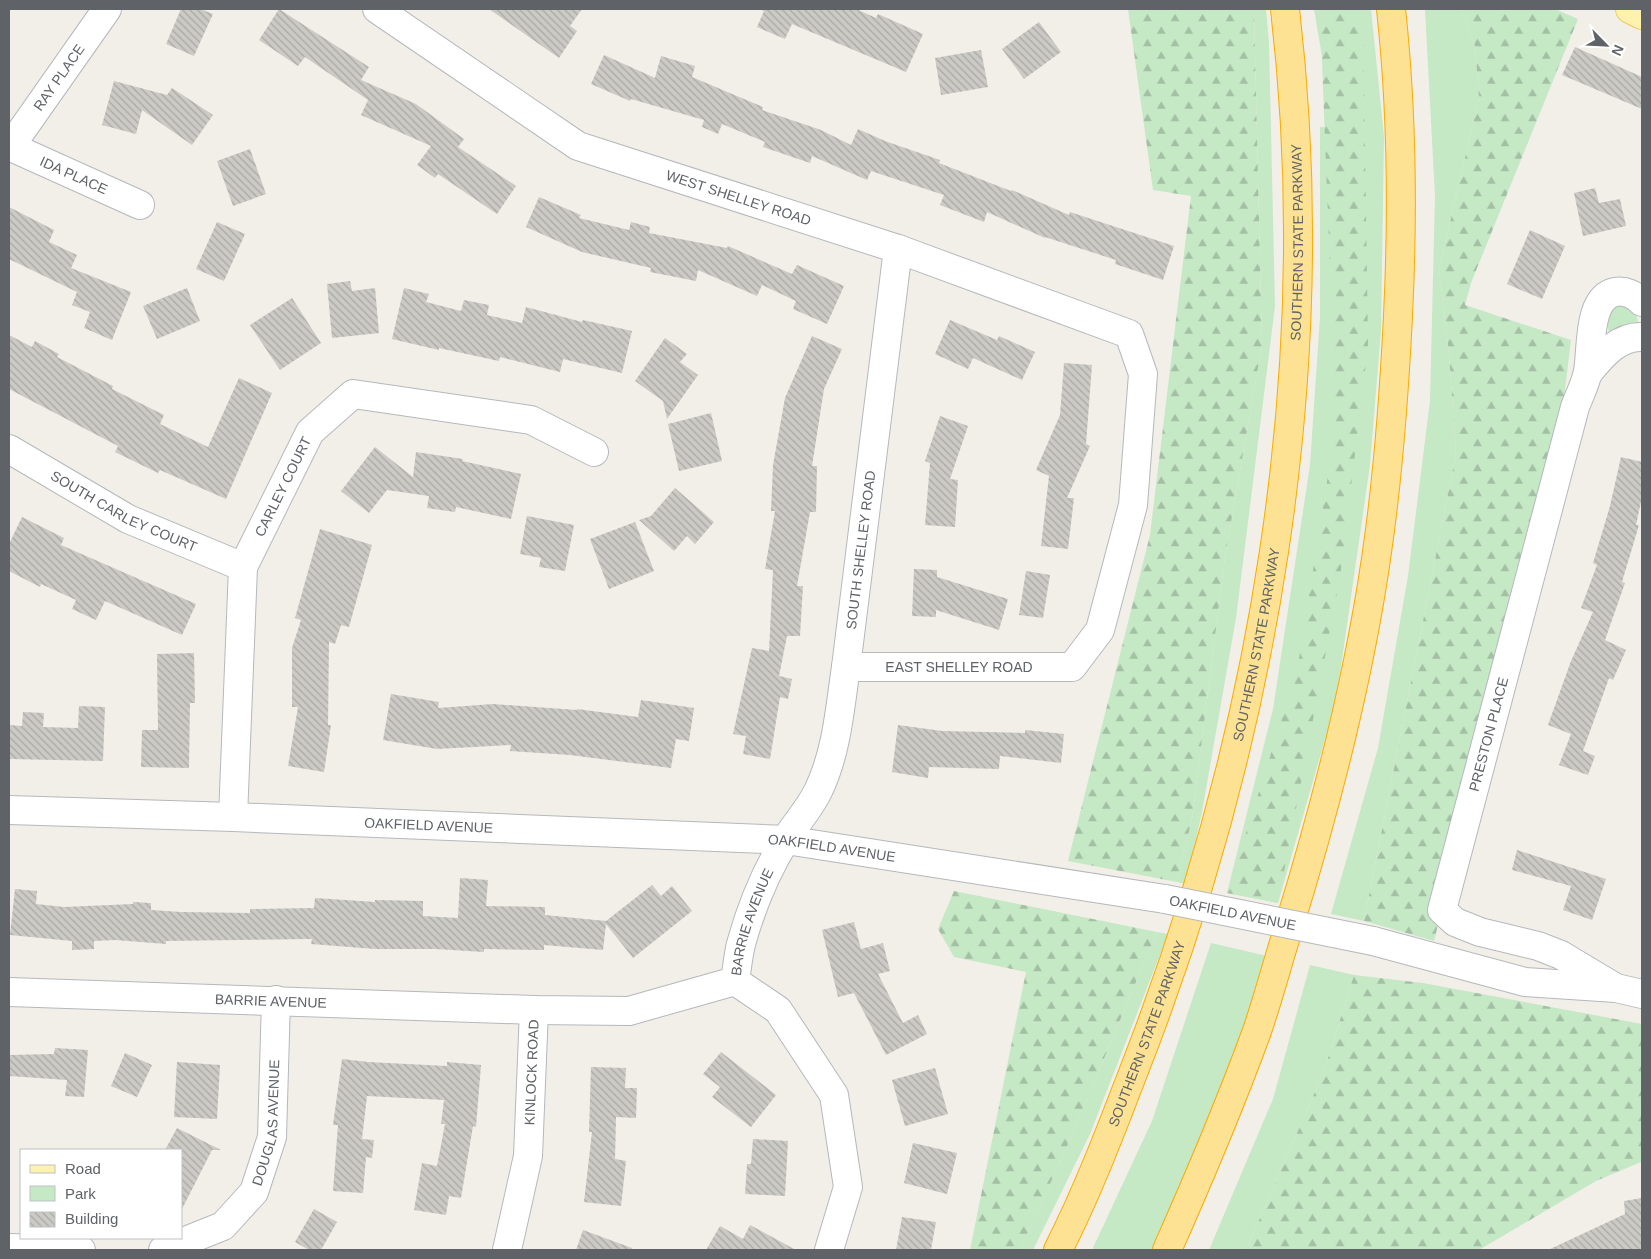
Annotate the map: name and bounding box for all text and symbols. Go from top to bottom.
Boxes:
north arrow [1581,20,1631,70]
street label: RAY PLACE [30,41,88,114]
text: N [1609,42,1627,58]
street label: SOUTHERN STATE PARKWAY [1287,143,1306,341]
street label: IDA PLACE [37,153,110,197]
street label: WEST SHELLEY ROAD [664,167,813,229]
street label: CARLEY COURT [251,434,315,539]
street label: SOUTH CARLEY COURT [48,467,200,555]
street label: SOUTH SHELLEY ROAD [843,469,878,630]
street label: SOUTHERN STATE PARKWAY [1230,546,1283,743]
street label: EAST SHELLEY ROAD [885,659,1033,675]
street label: PRESTON PLACE [1466,675,1511,793]
street label: OAKFIELD AVENUE [364,814,494,836]
street label: OAKFIELD AVENUE [768,831,897,865]
street label: BARRIE AVENUE [728,866,776,977]
street label: OAKFIELD AVENUE [1168,892,1297,933]
street label: SOUTHERN STATE PARKWAY [1105,938,1188,1129]
street label: BARRIE AVENUE [215,991,327,1011]
street label: KINLOCK ROAD [521,1019,542,1126]
street label: DOUGLAS AVENUE [249,1059,282,1188]
legend [20,1149,182,1239]
text: Road [65,1160,101,1177]
text: Park [65,1185,96,1202]
text: Building [65,1210,118,1227]

